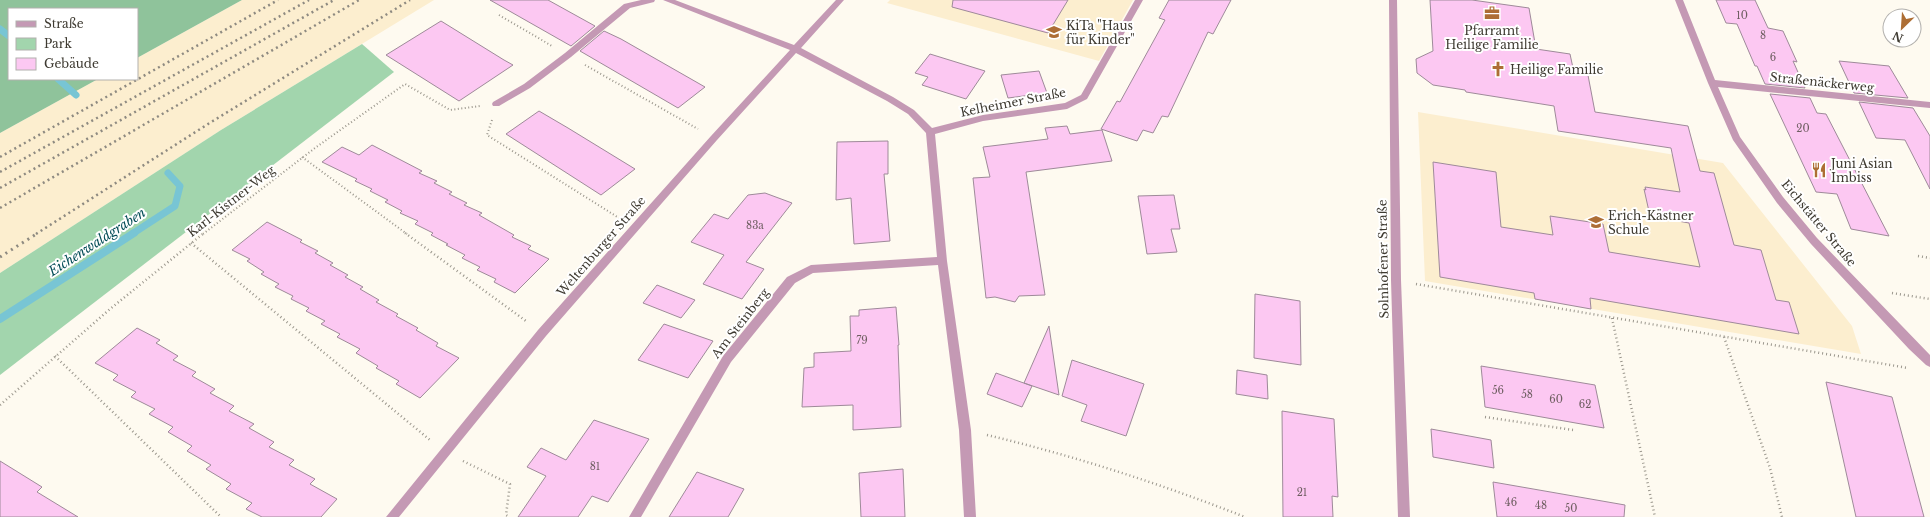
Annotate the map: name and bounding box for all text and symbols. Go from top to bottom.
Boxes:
office icon: Pfarramt Heilige Familie [1483,4,1501,22]
legend [8,8,138,80]
north arrow [1882,8,1922,48]
house number: 10 [1736,9,1748,22]
text: Straße [44,16,84,31]
place label: KiTa "Haus für Kinder" [1066,18,1135,47]
school or university icon: KiTa "Haus für Kinder" [1045,23,1063,41]
place label: Pfarramt Heilige Familie [1445,23,1539,52]
text: N [1890,28,1905,46]
house number: 8 [1760,29,1766,42]
text: Park [44,36,72,51]
house number: 6 [1770,51,1776,64]
text: Gebäude [44,56,99,71]
church icon: Heilige Familie [1489,60,1507,78]
place label: Heilige Familie [1510,62,1603,77]
street label: Straßenäckerweg [1769,69,1876,95]
street label: Kelheimer Straße [959,84,1067,120]
house number: 20 [1796,122,1810,135]
place label: Juni Asian Imbiss [1829,156,1893,185]
restaurant icon: Juni Asian Imbiss [1810,161,1828,179]
street label: Karl-Kistner-Weg [184,162,279,240]
street label: Eichstätter Straße [1778,177,1860,270]
street label: Weltenburger Straße [553,193,649,300]
street label: Solnhofener Straße [1374,199,1392,319]
water label: Eichenwaldgraben [44,204,149,280]
place label: Erich-Kästner Schule [1608,208,1694,237]
school or university icon: Erich-Kästner Schule [1587,213,1605,231]
house number: 83a [746,219,764,232]
street label: Am Steinberg [707,284,772,362]
house number: 79 [856,334,868,347]
house number: 56 [1492,384,1504,397]
house number: 58 [1521,388,1533,401]
house number: 60 [1549,393,1563,406]
house number: 62 [1579,398,1591,411]
house number: 81 [590,460,600,473]
house number: 21 [1297,486,1307,499]
house number: 46 [1505,496,1517,509]
house number: 48 [1535,499,1547,512]
house number: 50 [1565,502,1577,515]

